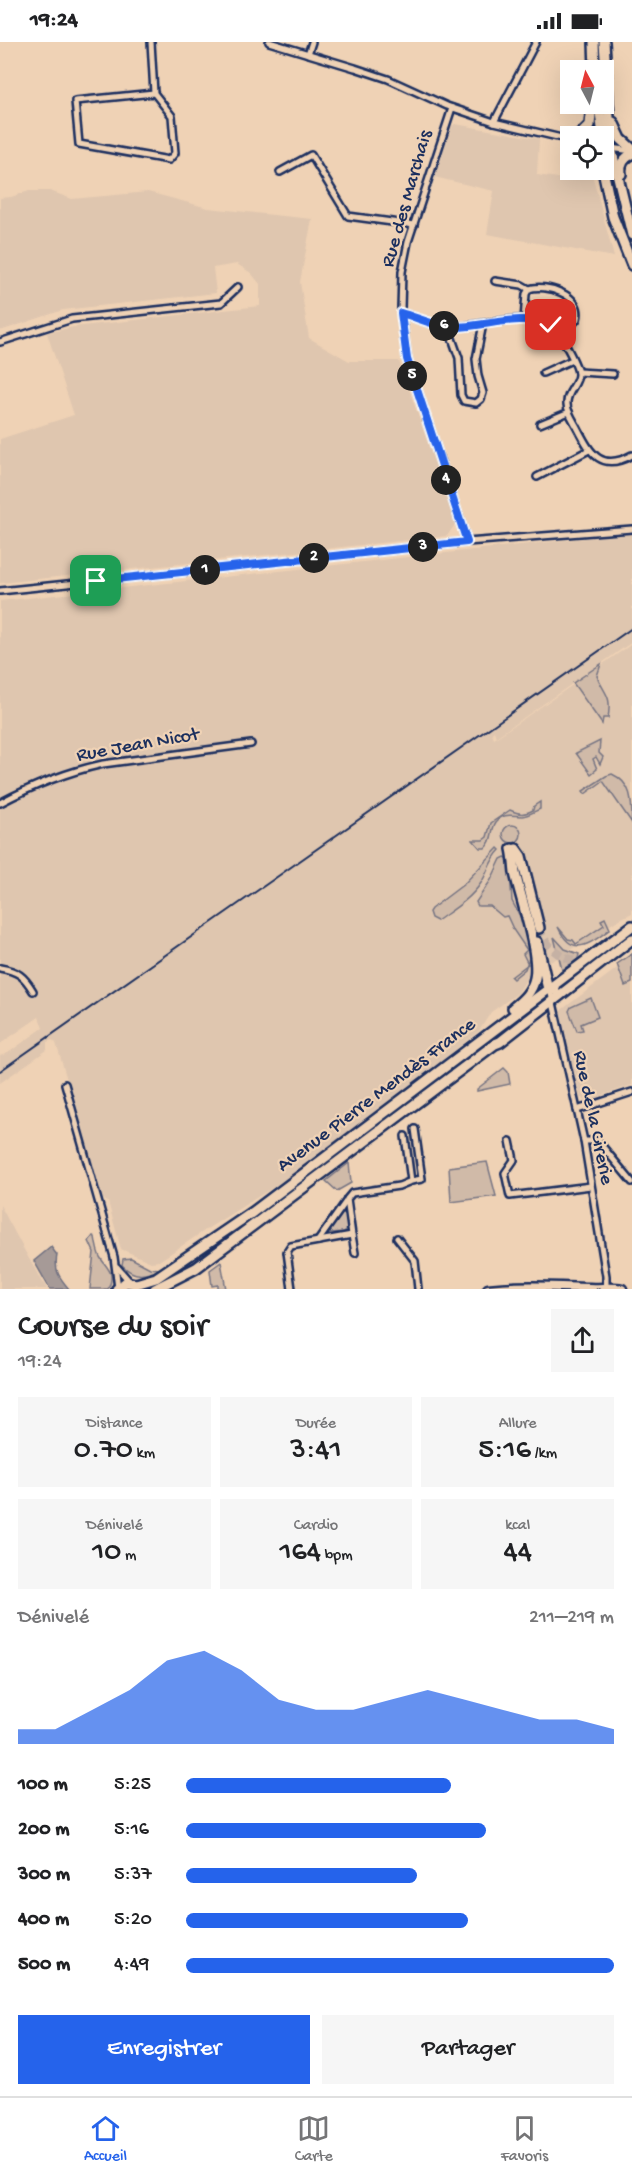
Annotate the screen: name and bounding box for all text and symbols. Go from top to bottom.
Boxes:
text: 19:24 [30,8,78,34]
north arrow [560,60,614,114]
map controls [560,60,614,180]
button: locate [560,126,614,180]
street label: Rue des Marchais [377,127,439,270]
pin [525,299,576,350]
icon: check [534,308,567,341]
pin: 6 [429,311,459,341]
text: 6 [440,316,448,335]
pin: 5 [397,361,427,391]
text: 5 [408,366,416,385]
pin: 4 [431,465,461,495]
text: 4 [442,470,450,489]
pin: 3 [408,532,438,562]
text: 3 [419,537,427,556]
pin: 2 [299,543,329,573]
text: 2 [310,548,318,567]
pin [70,555,121,606]
pin: 1 [190,555,220,585]
text: 1 [202,560,208,579]
icon: arrive [79,564,112,597]
street label: Rue Jean Nicot [75,724,203,768]
street label: Avenue Pierre Mendès France [273,1013,481,1178]
street label: Rue de la Cirerie [567,1049,618,1188]
text: Course du soir [18,1309,208,1347]
button: share [551,1309,614,1372]
text: 19:24 [18,1351,62,1374]
text: Distance [86,1415,143,1434]
text: Durée [296,1415,336,1434]
text: Allure [499,1415,537,1434]
text: 0.70 [74,1434,133,1469]
text: 3:41 [290,1434,342,1469]
text: 5:16 [478,1434,531,1469]
text: km [133,1445,155,1464]
text: /km [531,1445,557,1464]
text: Dénivelé [86,1517,143,1536]
text: Cardio [294,1517,338,1536]
text: kcal [505,1517,530,1536]
text: 10 [92,1536,121,1571]
text: 164 [280,1536,321,1571]
text: 44 [503,1536,532,1571]
text: m [121,1547,136,1566]
text: bpm [321,1547,352,1566]
text: Dénivelé [18,1607,89,1630]
text: 211–219 m [529,1607,614,1630]
text: 100 m [18,1774,68,1797]
text: 5:25 [114,1774,151,1797]
text: 200 m [18,1819,69,1842]
text: 5:16 [114,1819,149,1842]
text: 300 m [18,1864,70,1887]
text: 5:37 [114,1864,152,1887]
text: 400 m [18,1909,69,1932]
text: 5:20 [114,1909,152,1932]
text: 500 m [18,1954,70,1977]
text: 4:49 [114,1954,149,1977]
button: Enregistrer [18,2015,310,2084]
button: Partager [322,2015,614,2084]
tab: Accueil [84,2112,127,2167]
tab: Carte [295,2112,333,2167]
tab: Favoris [501,2112,548,2167]

